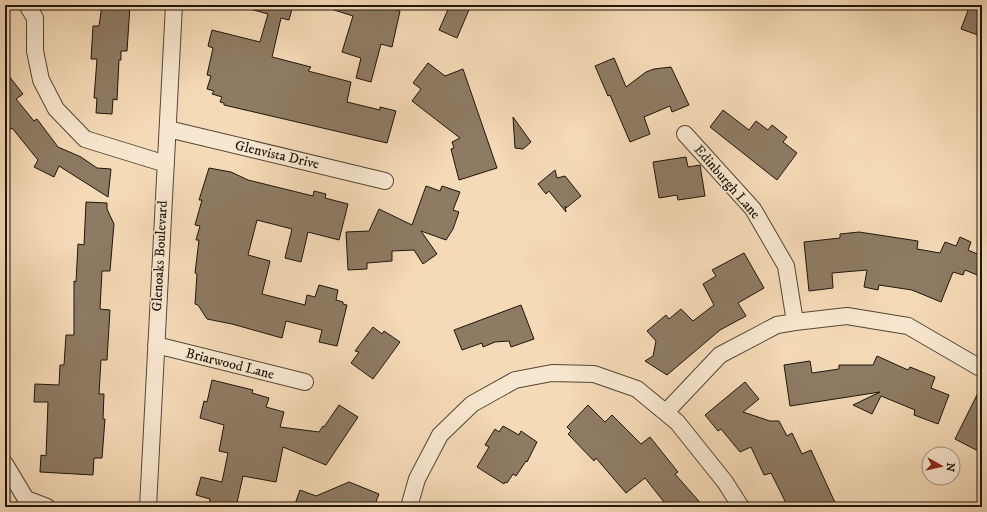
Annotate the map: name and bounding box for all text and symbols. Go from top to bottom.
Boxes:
street label: Glenvista Drive [233,137,321,173]
street label: Edinburgh Lane [690,141,764,223]
street label: Glenoaks Boulevard [148,200,172,312]
street label: Briarwood Lane [184,344,276,384]
north arrow [921,446,961,486]
text: N [942,462,957,473]

